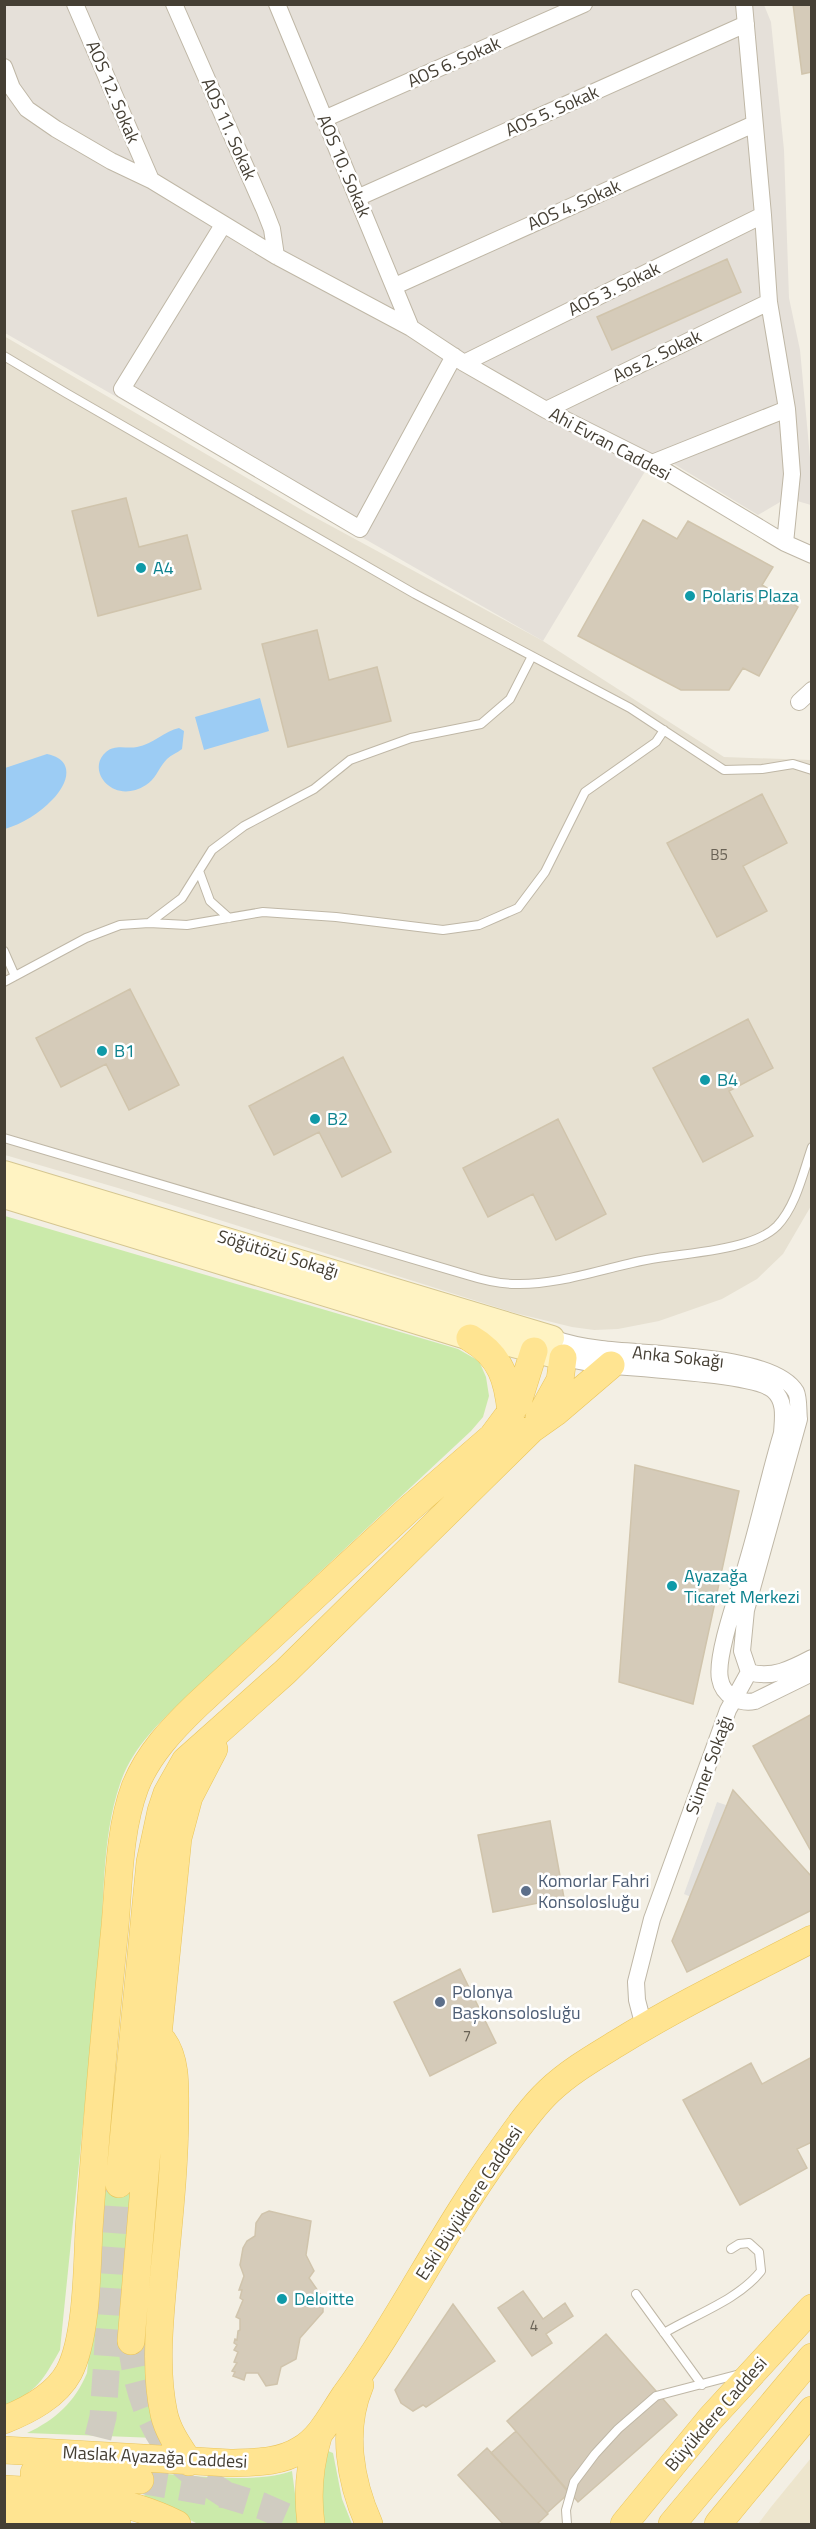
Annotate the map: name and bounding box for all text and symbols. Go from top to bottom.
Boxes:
street label: AOS 6. Sokak [403,29,505,94]
street label: AOS 12. Sokak [80,36,147,148]
street label: AOS 11. Sokak [195,73,264,185]
street label: AOS 5. Sokak [501,78,603,143]
street label: AOS 10. Sokak [311,110,378,222]
street label: AOS 4. Sokak [523,172,625,237]
street label: AOS 3. Sokak [563,254,665,322]
street label: Aos 2. Sokak [608,322,706,389]
street label: Ahi Evran Caddesi [544,400,676,487]
place label: A4 [153,554,174,581]
marker: A4 [134,561,148,575]
place label: Polaris Plaza [702,582,799,609]
marker: Polaris Plaza [683,589,697,603]
house number: B5 [710,843,728,866]
place label: B1 [114,1037,135,1064]
marker: B1 [95,1044,109,1058]
place label: B4 [717,1066,738,1093]
marker: B4 [698,1073,712,1087]
place label: B2 [327,1105,348,1132]
marker: B2 [308,1112,322,1126]
street label: Söğütözü Sokağı [214,1222,342,1285]
street label: Anka Sokağı [631,1338,725,1375]
place label: Ayazağa Ticaret Merkezi [684,1562,800,1610]
marker: Ayazağa Ticaret Merkezi [665,1579,679,1593]
street label: Sümer Sokağı [678,1711,739,1818]
place label: Komorlar Fahri Konsolosluğu [538,1867,649,1915]
marker: Komorlar Fahri Konsolosluğu [519,1884,533,1898]
place label: Polonya Başkonsolosluğu [452,1978,580,2026]
marker: Polonya Başkonsolosluğu [433,1995,447,2009]
house number: 7 [463,2024,471,2047]
street label: Eski Büyükdere Caddesi [408,2120,529,2285]
place label: Deloitte [294,2285,354,2312]
marker: Deloitte [275,2292,289,2306]
house number: 4 [530,2314,538,2337]
street label: Büyükdere Caddesi [658,2350,773,2477]
street label: Maslak Ayazağa Caddesi [62,2438,248,2475]

